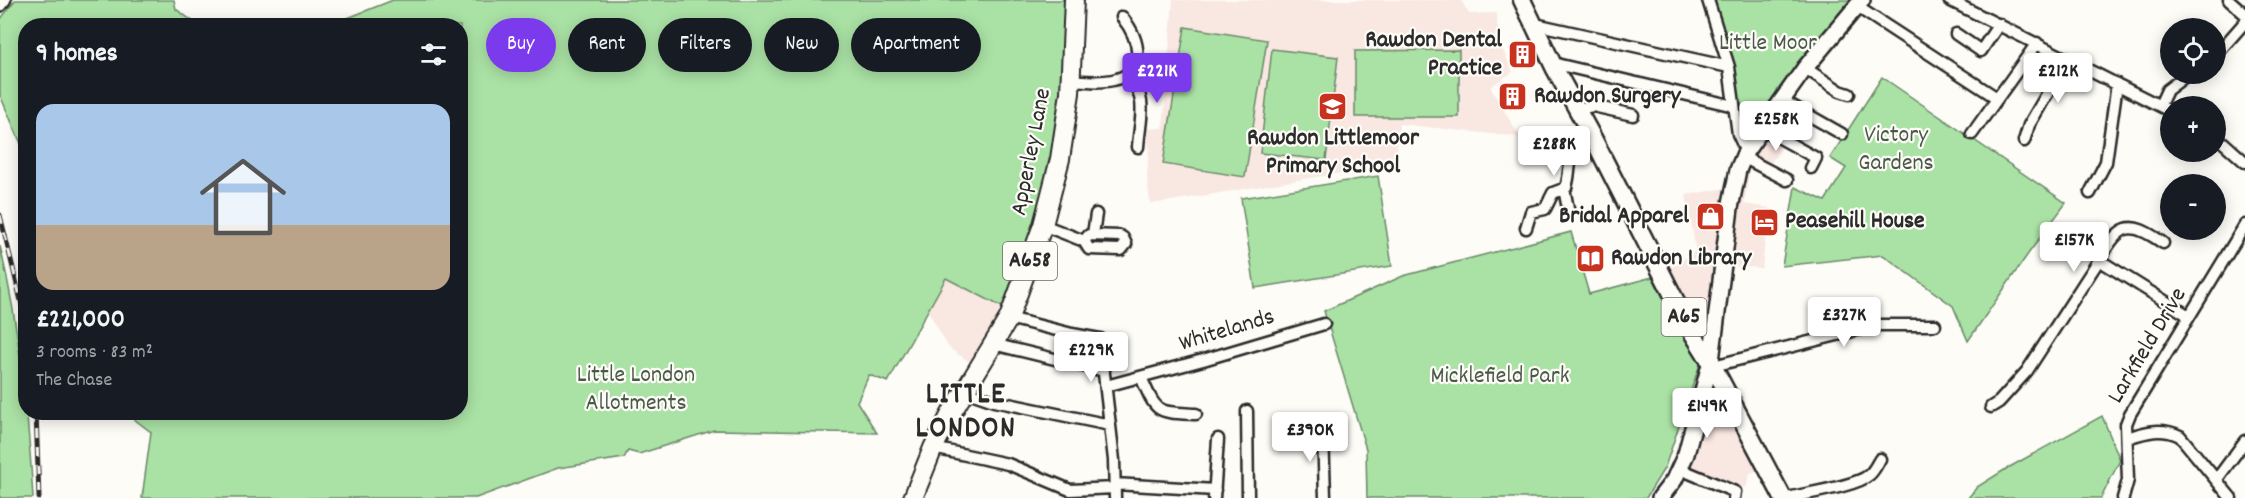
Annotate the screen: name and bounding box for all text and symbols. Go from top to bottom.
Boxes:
chip: Buy [486,18,556,72]
chip: Rent [568,18,646,72]
chip: Filters [658,18,752,72]
chip: New [764,18,839,72]
chip: Apartment [851,18,981,72]
map controls [2160,18,2226,240]
button: locate [2160,18,2226,84]
place label: Rawdon Dental Practice [1365,24,1502,86]
park label: Little Moor [1719,27,1817,61]
text: 9 homes [36,36,118,73]
icon: filters [417,38,450,71]
building icon: Rawdon Dental Practice [1507,39,1539,71]
pin: £221K [1115,53,1199,104]
pin: £212K [2016,53,2100,104]
text: £221K [1136,58,1178,86]
text: £212K [2037,58,2079,86]
place label: Rawdon Surgery [1534,80,1682,114]
building icon: Rawdon Surgery [1497,81,1529,113]
street label: Apperley Lane [1003,85,1061,219]
school or university icon: Rawdon Littlemoor Primary School [1317,90,1349,122]
button: + [2160,96,2226,162]
pin: £258K [1734,101,1818,152]
text: £258K [1753,106,1799,134]
park label: Victory Gardens [1858,119,1934,181]
place label: Rawdon Littlemoor Primary School [1247,122,1420,184]
pin: £288K [1512,126,1596,177]
text: £288K [1532,131,1576,159]
icon: home [189,143,297,251]
button: − [2160,174,2226,240]
place label: Bridal Apparel [1559,200,1689,234]
shop icon: Bridal Apparel [1694,201,1726,233]
place label: Peasehill House [1785,205,1925,239]
hotel icon: Peasehill House [1748,206,1780,238]
pin: £157K [2032,222,2116,273]
text: £157K [2054,227,2094,255]
road number: A658 [1003,242,1057,280]
place label: Rawdon Library [1611,242,1753,276]
library icon: Rawdon Library [1574,243,1606,275]
street label: Larkfield Drive [2100,281,2196,411]
pin: £327K [1802,297,1886,348]
road number: A65 [1662,298,1706,336]
street label: Whitelands [1175,300,1279,362]
text: £221,000 [36,302,125,339]
text: £327K [1822,302,1866,330]
pin: £229K [1049,332,1133,383]
text: £229K [1068,337,1114,365]
text: 3 rooms · 83 m² [36,339,153,367]
park label: Little London Allotments [577,359,695,421]
park label: Micklefield Park [1430,360,1570,394]
text: The Chase [36,367,112,395]
district label: LITTLE LONDON [916,375,1016,452]
pin: £149K [1665,388,1749,439]
text: £149K [1686,393,1728,421]
pin: £390K [1268,412,1352,463]
text: £390K [1286,417,1334,445]

